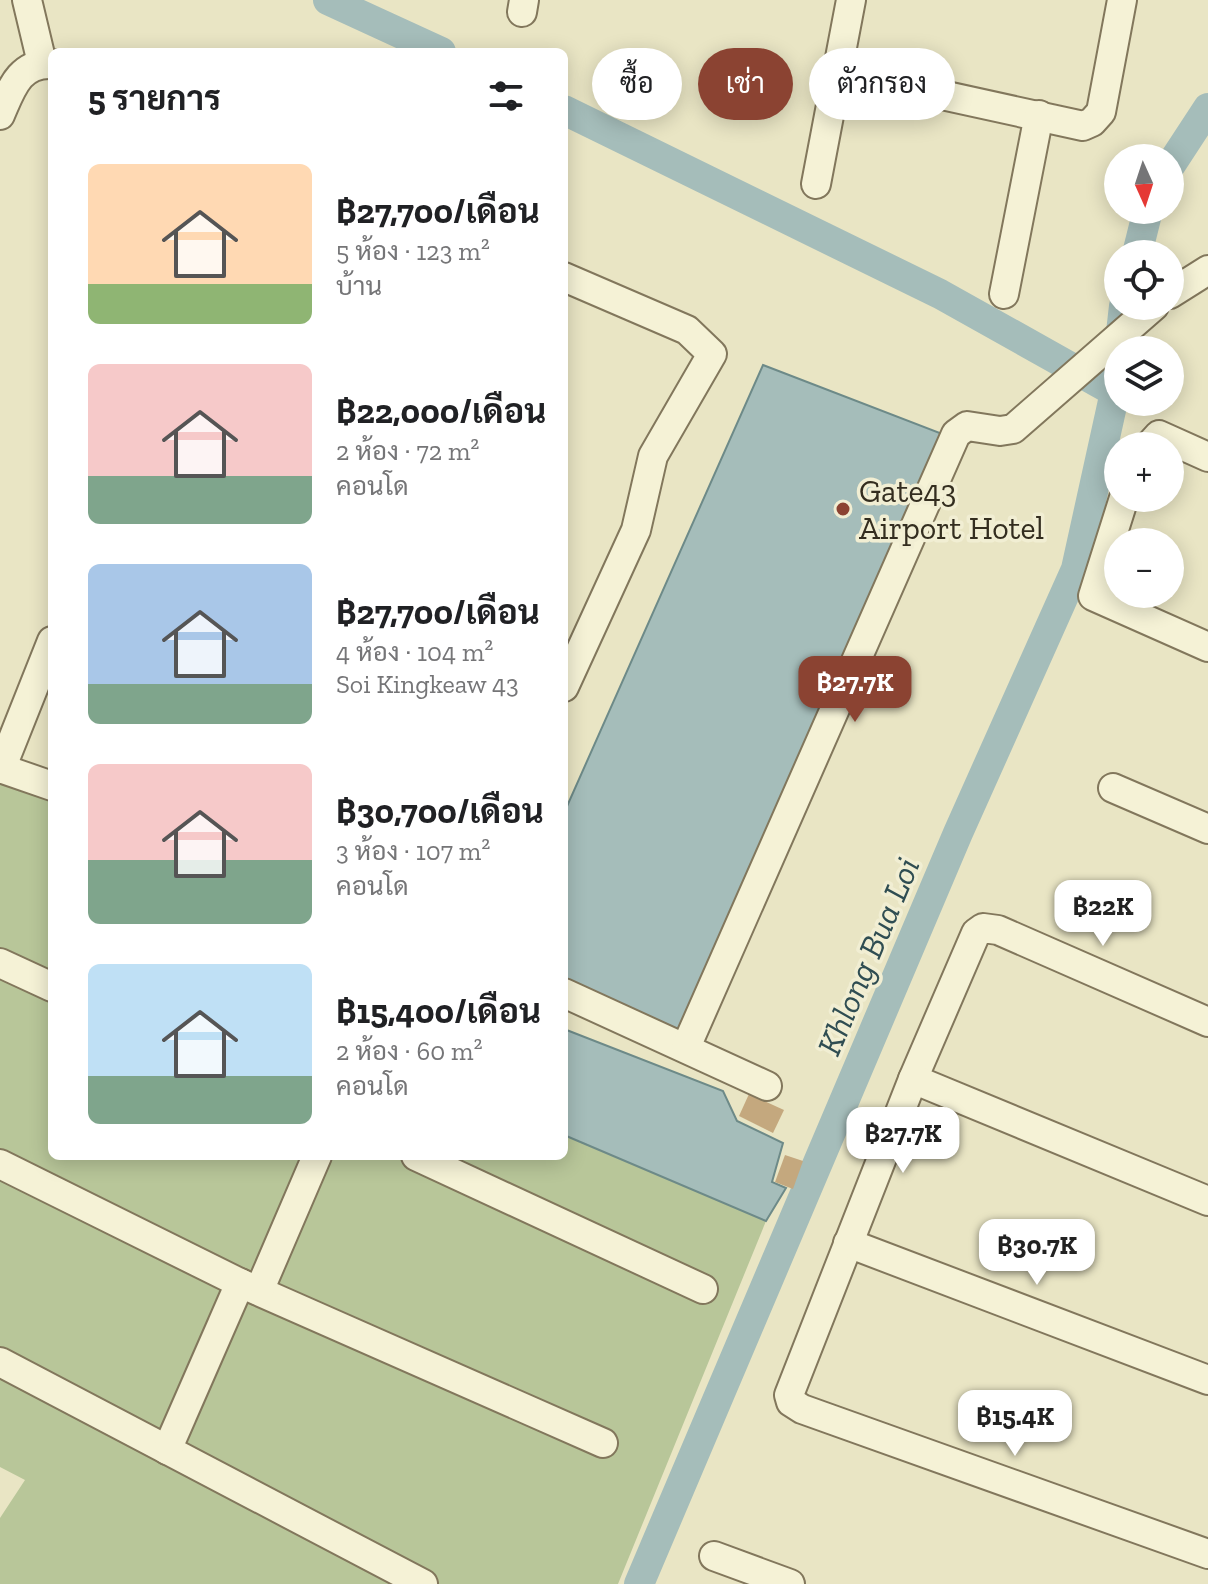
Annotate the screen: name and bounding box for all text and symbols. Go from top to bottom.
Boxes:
chip: ซื้อ [592,48,682,120]
chip: เช่า [698,48,793,120]
chip: ตัวกรอง [809,48,955,120]
icon: filters [484,74,528,118]
text: 5 รายการ [88,78,221,119]
north arrow [1104,144,1184,224]
map controls [1104,144,1184,608]
text: ฿27,700/เดือน [336,191,540,232]
icon: home [152,196,248,292]
text: 5 ห้อง · 123 m² [336,235,490,267]
button: locate [1104,240,1184,320]
text: บ้าน [336,270,382,302]
button: layers [1104,336,1184,416]
text: ฿22,000/เดือน [336,391,546,432]
icon: home [152,396,248,492]
button: + [1104,432,1184,512]
text: 2 ห้อง · 72 m² [336,435,479,467]
text: คอนโด [336,470,409,502]
place label: Gate43 Airport Hotel [859,472,1044,547]
marker: Gate43 Airport Hotel [834,500,852,518]
button: − [1104,528,1184,608]
text: ฿27,700/เดือน [336,592,540,633]
icon: home [152,596,248,692]
text: 4 ห้อง · 104 m² [336,636,493,668]
pin: ฿27.7K [790,656,920,724]
text: ฿27.7K [816,666,894,698]
text: Soi Kingkeaw 43 [336,668,519,700]
text: ฿30,700/เดือน [336,791,544,832]
icon: home [152,796,248,892]
text: 3 ห้อง · 107 m² [336,835,490,867]
water label: Khlong Bua Loi [808,851,929,1061]
text: คอนโด [336,870,409,902]
pin: ฿22K [1056,880,1150,948]
text: ฿22K [1072,890,1134,922]
text: ฿15,400/เดือน [336,991,541,1032]
icon: home [152,996,248,1092]
text: 2 ห้อง · 60 m² [336,1035,483,1067]
text: คอนโด [336,1070,409,1102]
pin: ฿27.7K [838,1107,968,1175]
text: ฿27.7K [864,1117,942,1149]
pin: ฿30.7K [972,1219,1102,1287]
text: ฿30.7K [997,1229,1077,1261]
pin: ฿15.4K [950,1390,1080,1458]
text: ฿15.4K [976,1400,1054,1432]

